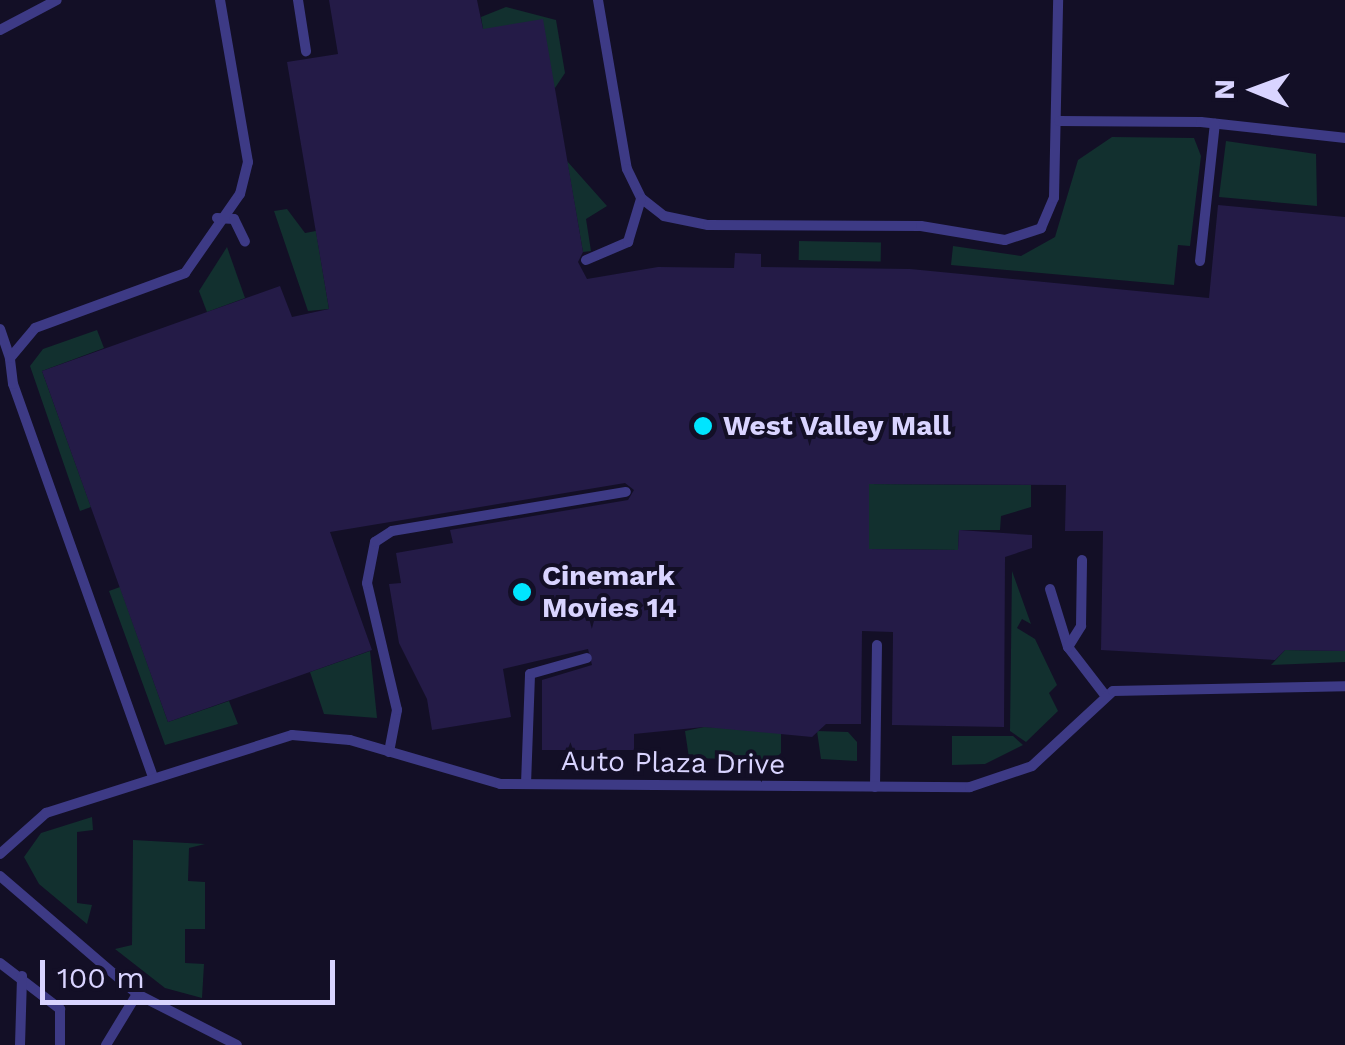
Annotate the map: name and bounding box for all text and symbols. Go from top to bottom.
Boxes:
north arrow [1205,40,1305,140]
text: N [1208,79,1241,100]
place label: West Valley Mall [723,409,952,443]
marker: West Valley Mall [692,415,714,437]
place label: Cinemark Movies 14 [542,559,677,625]
marker: Cinemark Movies 14 [511,581,533,603]
street label: Auto Plaza Drive [560,744,786,782]
scale bar [45,940,340,1002]
text: 100 m [57,960,145,995]

